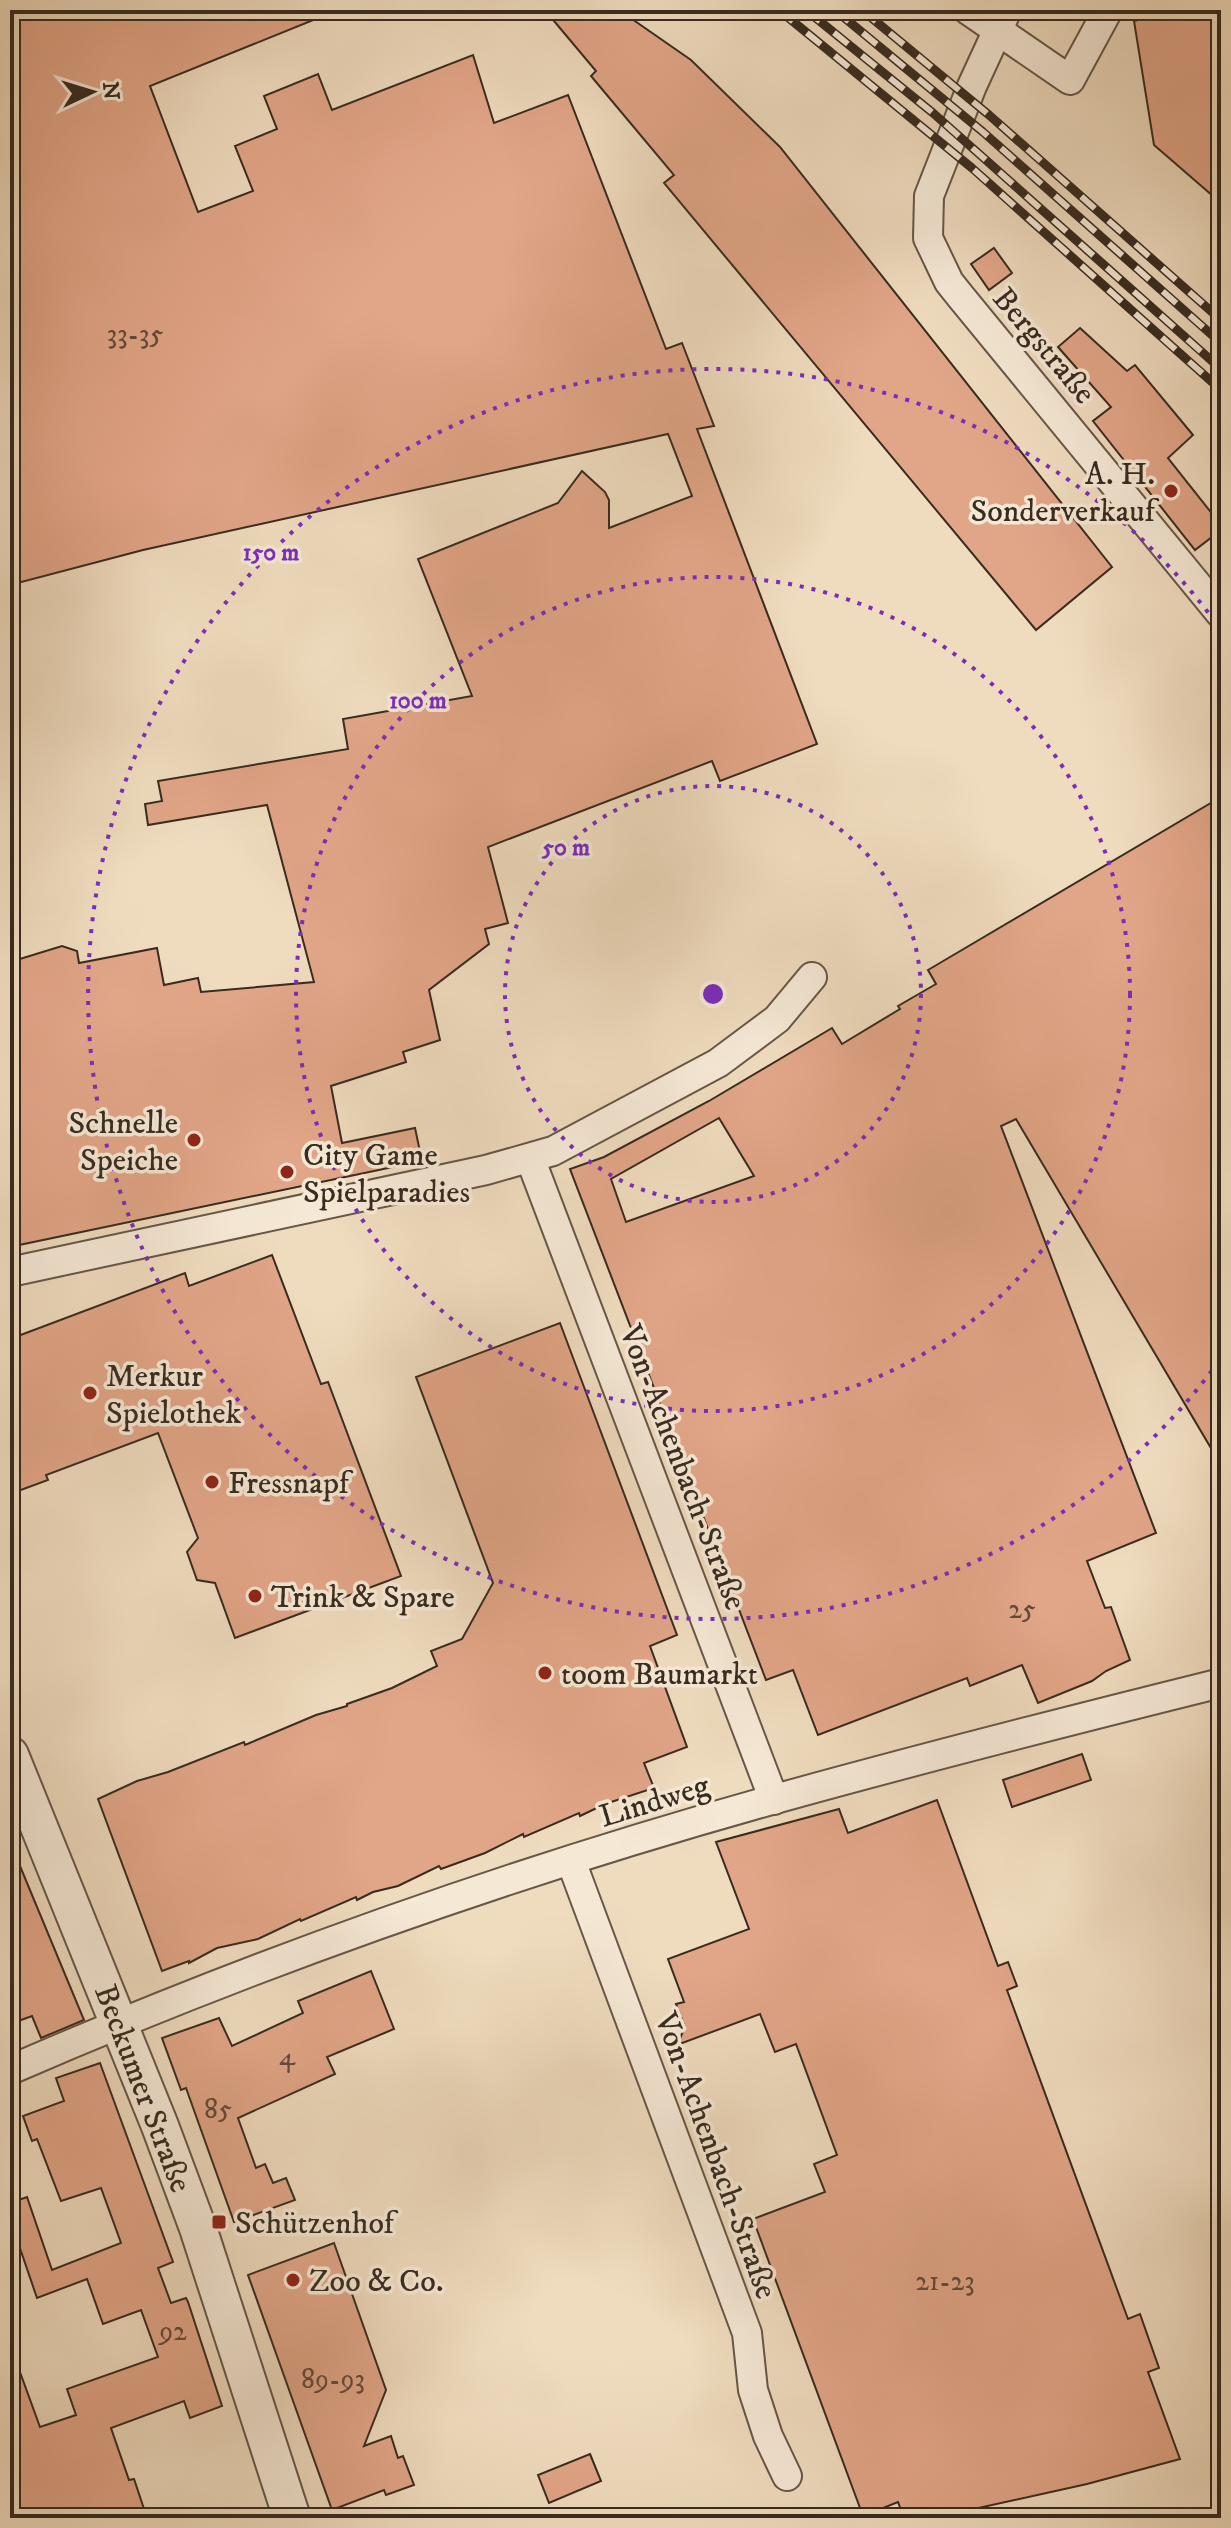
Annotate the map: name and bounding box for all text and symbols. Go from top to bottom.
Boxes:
north arrow [52,52,132,132]
text: N [96,81,125,101]
street label: Bergstraße [983,280,1104,413]
house number: 33-35 [107,317,163,352]
place label: A. H. Sonderverkauf [970,455,1160,532]
marker: A. H. Sonderverkauf [1162,482,1180,500]
text: 150 m [243,538,299,568]
text: 100 m [389,686,447,716]
text: 50 m [541,833,590,863]
centre of rings [699,980,727,1008]
place label: Schnelle Speiche [68,1104,178,1181]
marker: Schnelle Speiche [185,1131,203,1149]
place label: City Game Spielparadies [303,1136,470,1213]
marker: City Game Spielparadies [278,1163,296,1181]
street label: Von-Achenbach-Straße [609,1319,755,1616]
place label: Merkur Spielothek [106,1357,242,1434]
marker: Merkur Spielothek [81,1384,99,1402]
place label: Fressnapf [228,1464,354,1504]
marker: Fressnapf [203,1473,221,1491]
place label: Trink & Spare [271,1578,455,1618]
marker: Trink & Spare [246,1587,264,1605]
house number: 25 [1008,1592,1036,1627]
place label: toom Baumarkt [561,1655,758,1695]
marker: toom Baumarkt [536,1664,554,1682]
street label: Lindweg [595,1766,715,1838]
street label: Beckumer Straße [84,1979,200,2198]
street label: Von-Achenbach-Straße [644,2006,786,2304]
house number: 4 [279,2039,296,2074]
house number: 85 [204,2092,232,2127]
place label: Schützenhof [235,2204,399,2244]
marker: Schützenhof [210,2213,228,2231]
place label: Zoo & Co. [309,2262,443,2302]
house number: 21-23 [915,2264,975,2299]
marker: Zoo & Co. [284,2271,302,2289]
house number: 92 [157,2314,187,2349]
house number: 89-93 [301,2362,365,2397]

